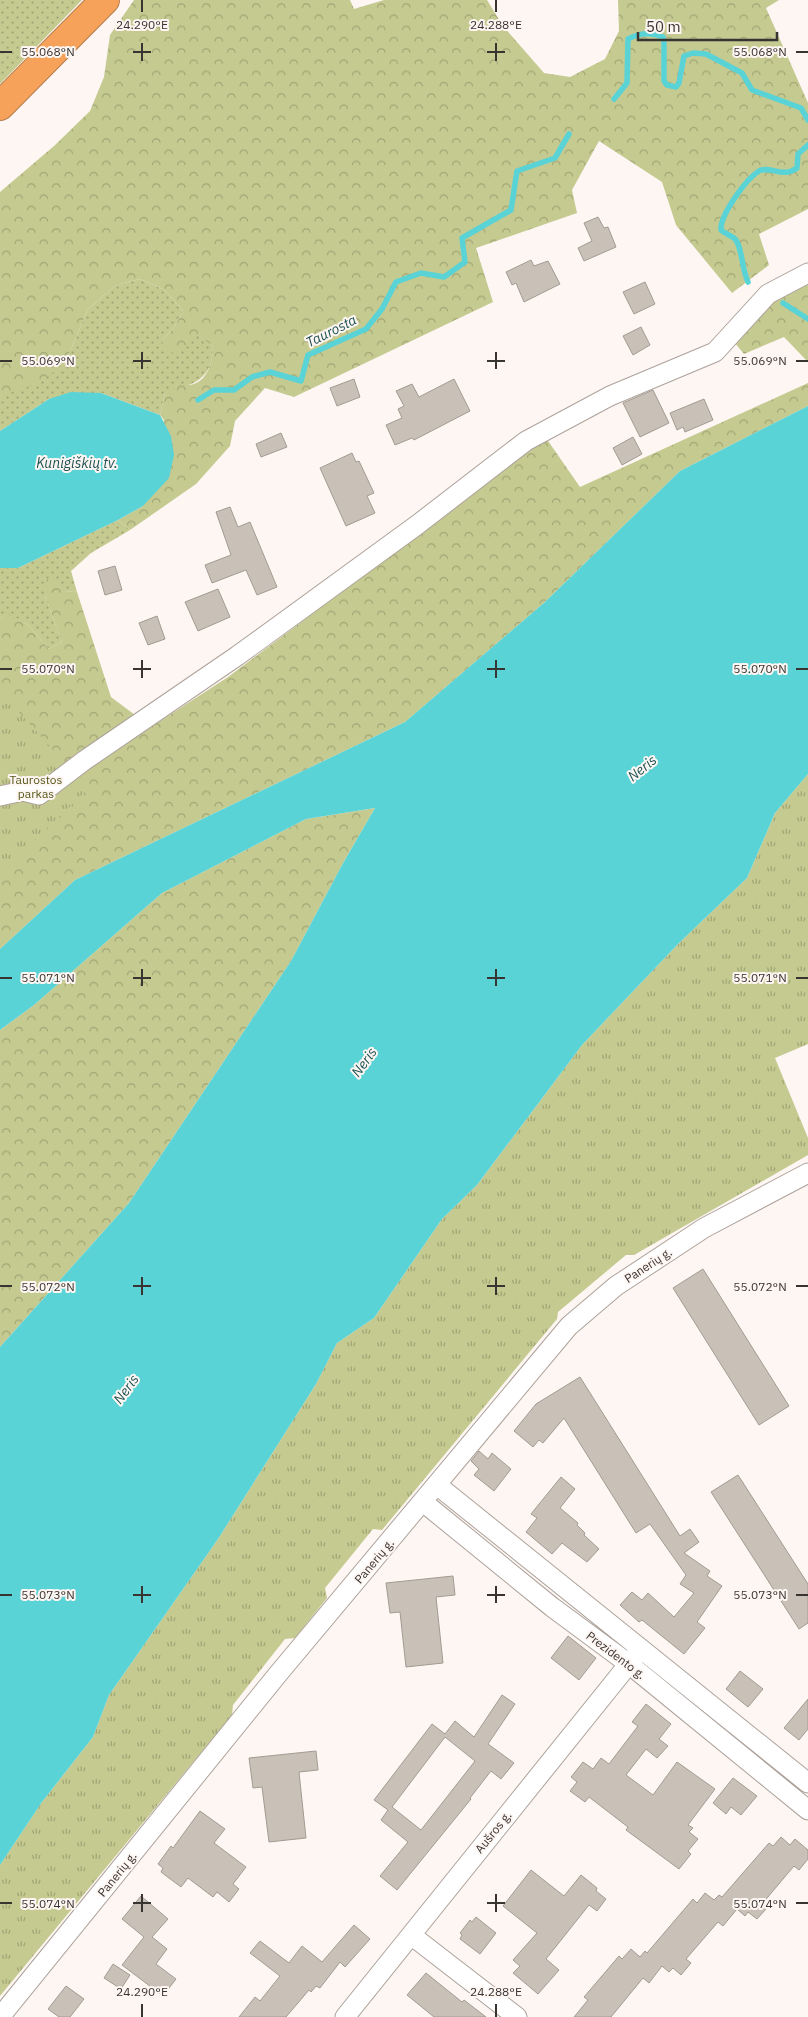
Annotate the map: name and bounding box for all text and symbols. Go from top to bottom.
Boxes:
scale bar [638,10,777,42]
text: 24.290°E [116,17,168,32]
text: 24.288°E [470,17,522,32]
text: 50 m [646,17,681,36]
text: 55.068°N [21,44,75,59]
text: 55.068°N [733,44,787,59]
water label: Taurosta [303,311,359,351]
text: 55.069°N [21,353,75,368]
text: 55.069°N [733,353,787,368]
water label: Kunigiškių tv. [36,454,118,472]
text: 55.070°N [21,661,75,676]
text: 55.070°N [733,661,787,676]
water label: Neris [624,751,660,785]
park label: Taurostos parkas [10,772,63,801]
text: 55.071°N [21,970,75,985]
text: 55.071°N [733,970,787,985]
water label: Neris [347,1043,381,1080]
street label: Panerių g. [621,1244,675,1286]
text: 55.072°N [21,1279,75,1294]
text: 55.072°N [733,1279,787,1294]
water label: Neris [109,1370,143,1407]
street label: Panerių g. [351,1536,397,1586]
text: 55.073°N [21,1587,75,1602]
text: 55.073°N [733,1587,787,1602]
street label: Prezidento g. [583,1628,649,1682]
street label: Aušros g. [471,1808,515,1856]
street label: Panerių g. [94,1848,140,1900]
text: 55.074°N [21,1896,75,1911]
text: 55.074°N [733,1896,787,1911]
text: 24.290°E [116,1984,168,1999]
text: 24.288°E [470,1984,522,1999]

